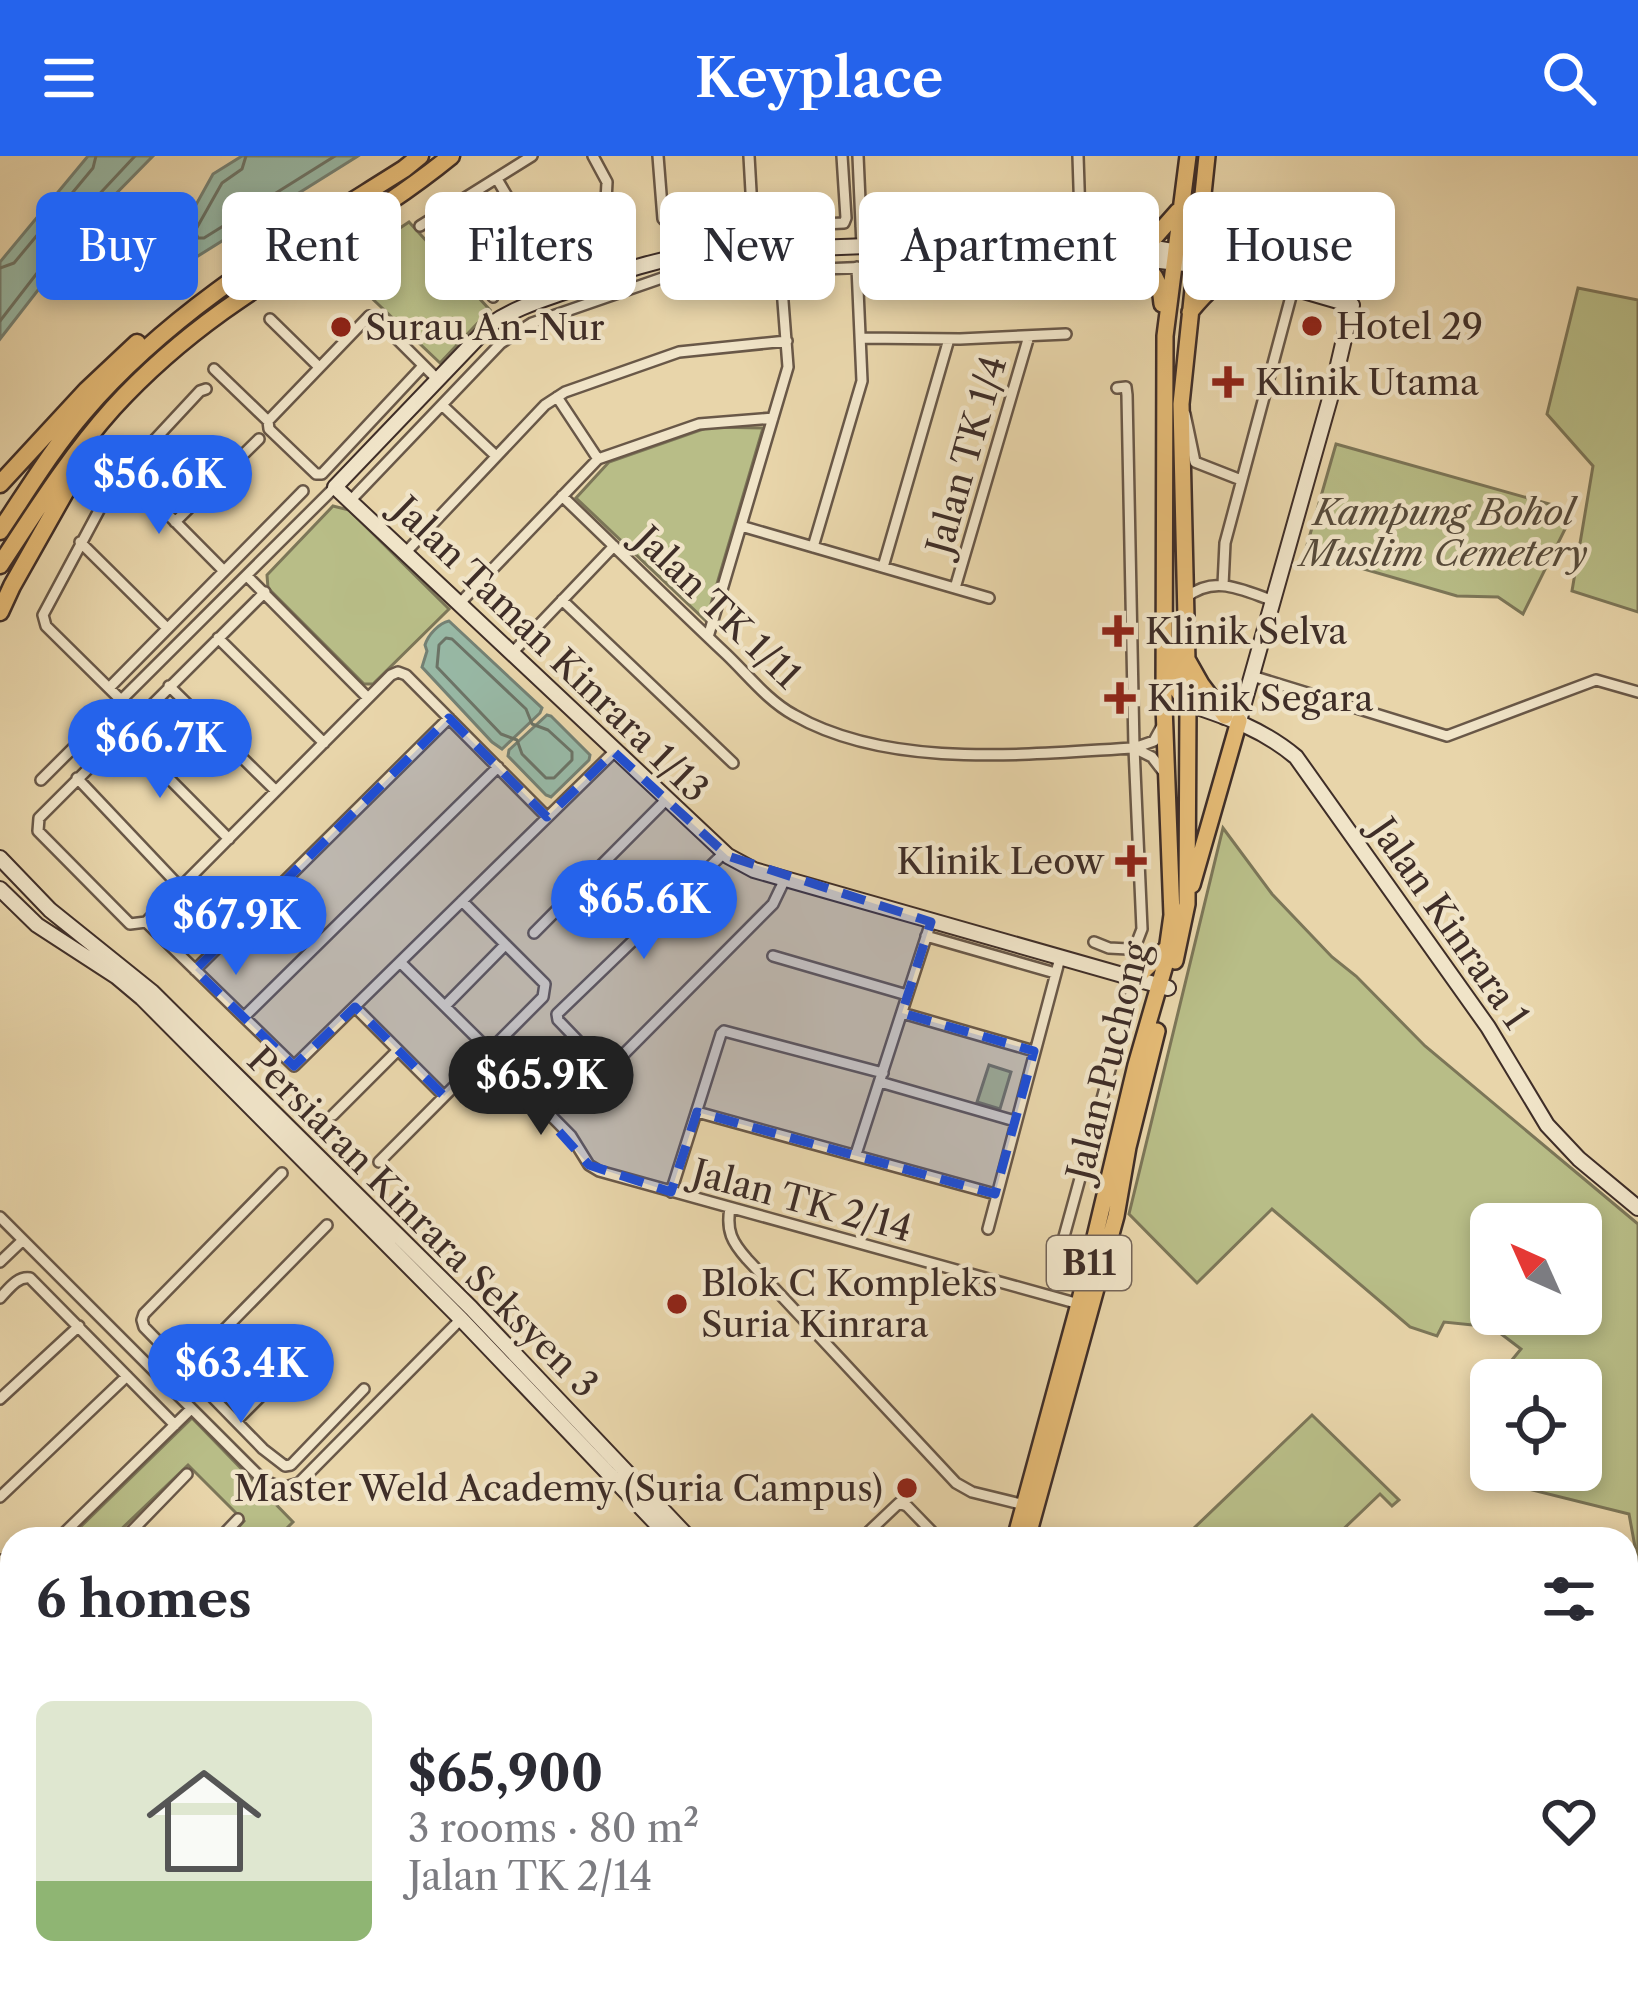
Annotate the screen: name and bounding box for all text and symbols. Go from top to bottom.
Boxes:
icon: menu [36,45,102,111]
text: Keyplace [695,45,943,111]
icon: search [1536,45,1602,111]
chip: Buy [36,192,198,300]
chip: Rent [222,192,401,300]
chip: Filters [425,192,636,300]
chip: New [660,192,835,300]
chip: Apartment [859,192,1159,300]
chip: House [1183,192,1395,300]
place label: Hotel 29 [1336,304,1483,348]
place label: Surau An-Nur [365,305,605,349]
marker: Hotel 29 [1299,313,1325,339]
marker: Surau An-Nur [328,314,354,340]
street label: Jalan TK 1/4 [915,351,1015,564]
place label: Klinik Utama [1255,360,1479,404]
marker: Klinik Utama [1212,366,1244,398]
pin: $56.6K [61,435,257,537]
text: $56.6K [93,450,225,498]
street label: Jalan Taman Kinrara 1/13 [381,483,718,811]
park label: Kampung Bohol Muslim Cemetery [1296,490,1588,575]
street label: Jalan TK 1/11 [622,513,810,697]
place label: Klinik Selva [1145,609,1347,653]
marker: Klinik Selva [1102,615,1134,647]
place label: Klinik Segara [1147,676,1373,720]
marker: Klinik Segara [1104,682,1136,714]
pin: $66.7K [62,699,258,801]
text: $66.7K [95,714,225,762]
street label: Jalan Kinrara 1 [1358,805,1539,1037]
place label: Klinik Leow [897,839,1105,883]
marker: Klinik Leow [1115,845,1147,877]
pin: $65.6K [546,860,742,962]
text: $65.6K [578,875,710,923]
pin: $67.9K [138,876,334,978]
text: $67.9K [172,891,300,939]
street label: Jalan Puchong [1056,936,1159,1190]
pin: $65.9K [443,1036,639,1138]
street label: Persiaran Kinrara Seksyen 3 [239,1038,607,1406]
text: $65.9K [476,1051,606,1099]
street label: Jalan TK 2/14 [683,1148,917,1250]
north arrow [1470,1203,1602,1335]
map controls [1470,1203,1602,1491]
road number: B11 [1047,1236,1131,1290]
place label: Blok C Kompleks Suria Kinrara [701,1261,998,1346]
marker: Blok C Kompleks Suria Kinrara [664,1291,690,1317]
pin: $63.4K [143,1324,339,1426]
text: $63.4K [175,1339,307,1387]
button: locate [1470,1359,1602,1491]
place label: Master Weld Academy (Suria Campus) [233,1466,883,1510]
marker: Master Weld Academy (Suria Campus) [894,1475,920,1501]
icon: filters [1536,1566,1602,1632]
text: 6 homes [36,1568,252,1630]
text: $65,900 [408,1742,603,1804]
icon: home [132,1749,276,1893]
icon: heart [1536,1788,1602,1854]
text: 3 rooms · 80 m² [408,1804,699,1852]
text: Jalan TK 2/14 [408,1852,652,1900]

